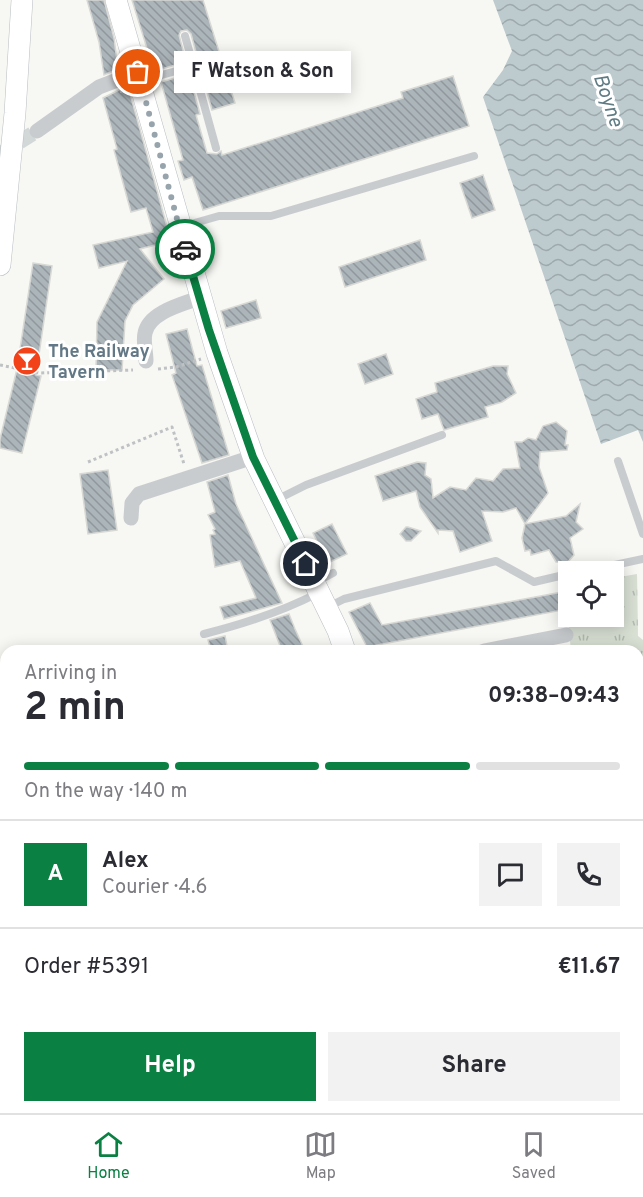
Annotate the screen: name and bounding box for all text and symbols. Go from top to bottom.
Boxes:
pin [112,46,163,97]
callout: F Watson & Son [174,51,351,93]
icon: bag [121,55,154,88]
text: F Watson & Son [191,59,334,85]
water label: Boyne [586,71,628,131]
courier [155,219,215,279]
icon: car [169,233,202,266]
place label: The Railway Tavern [48,341,150,385]
bar icon: The Railway Tavern [11,345,43,377]
pin [280,538,331,589]
icon: home [289,547,322,580]
map controls [558,561,624,627]
button: locate [558,561,624,627]
text: Arriving in [24,661,117,687]
text: 09:38–09:43 [488,683,620,710]
text: 2 min [24,685,126,734]
text: On the way · 140 m [24,779,187,805]
button: chat [479,843,542,906]
button: phone [557,843,620,906]
text: Alex [102,848,149,875]
text: A [48,861,63,888]
text: Courier · 4.6 [102,875,207,901]
text: Order #5391 [24,954,149,981]
text: €11.67 [558,954,620,981]
button: Help [24,1032,316,1101]
button: Share [328,1032,620,1101]
tab: Home [87,1128,130,1184]
tab: Map [304,1128,337,1184]
tab: Saved [512,1128,556,1184]

